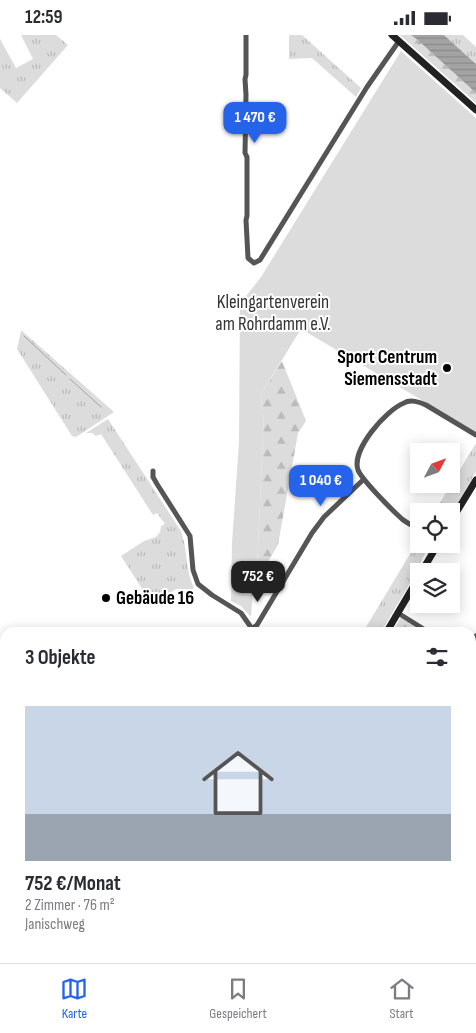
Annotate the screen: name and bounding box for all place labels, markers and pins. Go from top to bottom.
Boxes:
pin: 1 470 € [209,101,301,144]
place label: Sport Centrum Siemensstadt [337,346,437,391]
marker: Sport Centrum Siemensstadt [441,362,453,374]
pin: 1 040 € [275,465,367,507]
pin: 752 € [223,561,293,603]
place label: Gebäude 16 [116,587,194,610]
marker: Gebäude 16 [100,592,112,604]

